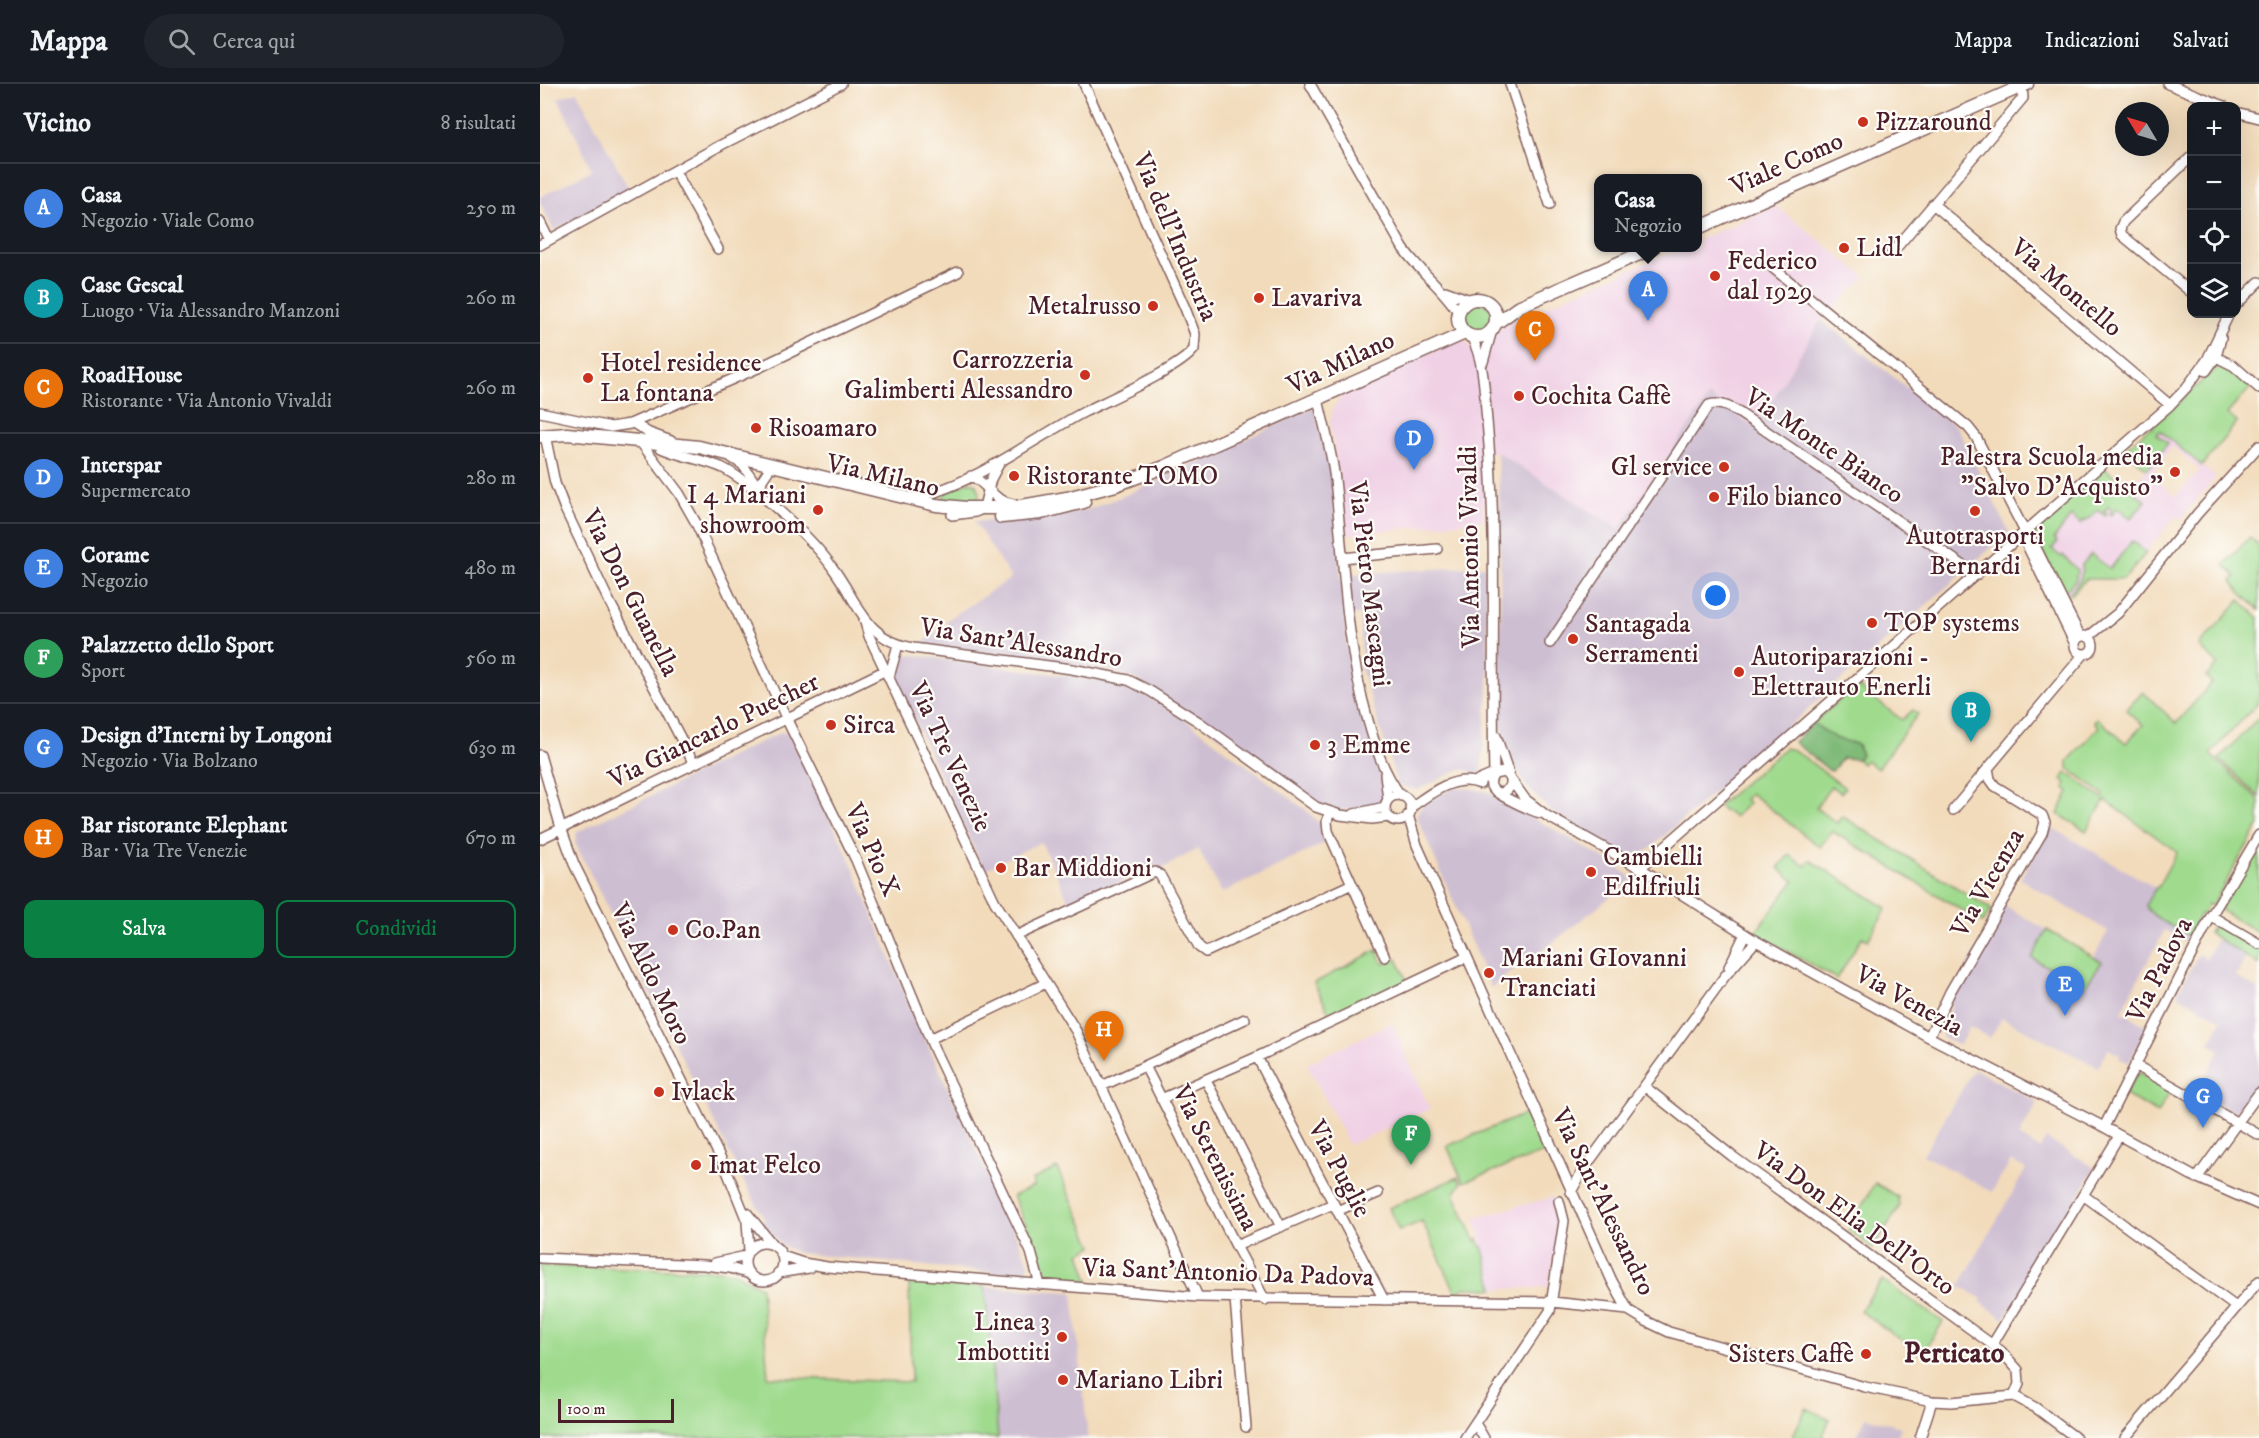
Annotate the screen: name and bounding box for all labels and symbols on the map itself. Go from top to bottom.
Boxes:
north arrow [2115,102,2169,156]
place label: Pizzaround [1875,106,1992,139]
marker: Pizzaround [1856,115,1870,129]
street label: Viale Como [1725,125,1849,204]
street label: Via dell'Industria [1124,147,1225,326]
street label: Via Montello [2002,231,2129,344]
place label: Lidl [1856,232,1902,265]
marker: Lidl [1837,241,1851,255]
place label: Federico dal 1929 [1727,245,1817,308]
marker: Federico dal 1929 [1708,269,1722,283]
pin: A [1628,272,1668,321]
place label: Lavariva [1271,282,1362,315]
place label: Metalrusso [1027,290,1141,323]
marker: Lavariva [1252,291,1266,305]
marker: Metalrusso [1146,299,1160,313]
pin: C [1516,312,1554,361]
street label: Via Milano [1281,324,1400,403]
place label: Carrozzeria Galimberti Alessandro [844,344,1073,407]
place label: Hotel residence La fontana [600,347,762,410]
marker: Carrozzeria Galimberti Alessandro [1078,368,1092,382]
marker: Hotel residence La fontana [581,371,595,385]
place label: Cochita Caffè [1531,380,1671,413]
street label: Via Monte Bianco [1737,380,1910,511]
marker: Cochita Caffè [1512,389,1526,403]
place label: Risoamaro [768,412,877,445]
pin: D [1394,420,1434,470]
marker: Risoamaro [749,421,763,435]
place label: Palestra Scuola media "Salvo D'Acquisto" [1940,441,2163,504]
street label: Via Antonio Vivaldi [1452,446,1488,649]
street label: Via Milano [822,447,943,505]
place label: Gl service [1611,451,1712,484]
place label: Ristorante TOMO [1026,460,1218,493]
marker: Gl service [1717,460,1731,474]
marker: Palestra Scuola media "Salvo D'Acquisto" [2168,465,2182,479]
marker: Ristorante TOMO [1007,469,1021,483]
street label: Via Pietro Mascagni [1340,478,1398,689]
place label: I 4 Mariani showroom [687,479,806,542]
place label: Filo bianco [1726,481,1842,514]
marker: Filo bianco [1707,490,1721,504]
street label: Via Don Guanella [573,503,686,682]
marker: I 4 Mariani showroom [811,503,825,517]
marker: Autotrasporti Bernardi [1968,504,1982,518]
place label: Autotrasporti Bernardi [1906,520,2044,583]
your location [1701,581,1730,610]
place label: TOP systems [1884,607,2020,640]
place label: Santagada Serramenti [1585,608,1698,671]
street label: Via Sant'Alessandro [917,611,1124,675]
marker: TOP systems [1865,616,1879,630]
marker: Santagada Serramenti [1566,632,1580,646]
place label: Autoriparazioni - Elettrauto Enerli [1751,641,1931,704]
marker: Autoriparazioni - Elettrauto Enerli [1732,665,1746,679]
street label: Via Giancarlo Puecher [602,666,825,797]
street label: Via Tre Venezie [901,676,999,837]
pin: B [1952,692,1990,742]
place label: Sirca [843,709,895,742]
marker: Sirca [824,718,838,732]
place label: 3 Emme [1327,729,1410,762]
marker: 3 Emme [1308,738,1322,752]
street label: Via Pio X [836,797,907,902]
street label: Via Vicenza [1943,823,2032,944]
place label: Cambielli Edilfriuli [1603,841,1703,904]
place label: Bar Middioni [1013,852,1152,885]
marker: Bar Middioni [994,861,1008,875]
marker: Cambielli Edilfriuli [1584,865,1598,879]
street label: Via Aldo Moro [602,897,699,1050]
street label: Via Padova [2119,912,2201,1029]
place label: Co.Pan [685,914,761,947]
marker: Co.Pan [666,923,680,937]
place label: Mariani GIovanni Tranciati [1501,942,1687,1005]
street label: Via Venezia [1848,957,1969,1044]
marker: Mariani GIovanni Tranciati [1482,966,1496,980]
pin: E [2046,966,2084,1016]
pin: H [1084,1012,1124,1061]
place label: Ivlack [671,1076,735,1109]
pin: G [2184,1078,2222,1128]
street label: Via Serenissima [1164,1079,1266,1236]
marker: Ivlack [652,1085,666,1099]
street label: Via Sant'Alessandro [1543,1102,1663,1301]
street label: Via Puglie [1299,1114,1378,1223]
pin: F [1392,1116,1430,1165]
street label: Via Don Elia Dell'Orto [1746,1134,1962,1303]
place label: Imat Felco [708,1149,821,1182]
marker: Imat Felco [689,1158,703,1172]
street label: Via Sant'Antonio Da Padova [1081,1251,1374,1295]
place label: Linea 3 Imbottiti [957,1306,1050,1369]
marker: Linea 3 Imbottiti [1055,1330,1069,1344]
district label: Perticato [1904,1336,2005,1371]
place label: Sisters Caffè [1728,1338,1854,1371]
marker: Sisters Caffè [1859,1347,1873,1361]
place label: Mariano Libri [1075,1364,1223,1397]
marker: Mariano Libri [1056,1373,1070,1387]
scale bar [558,1396,674,1424]

